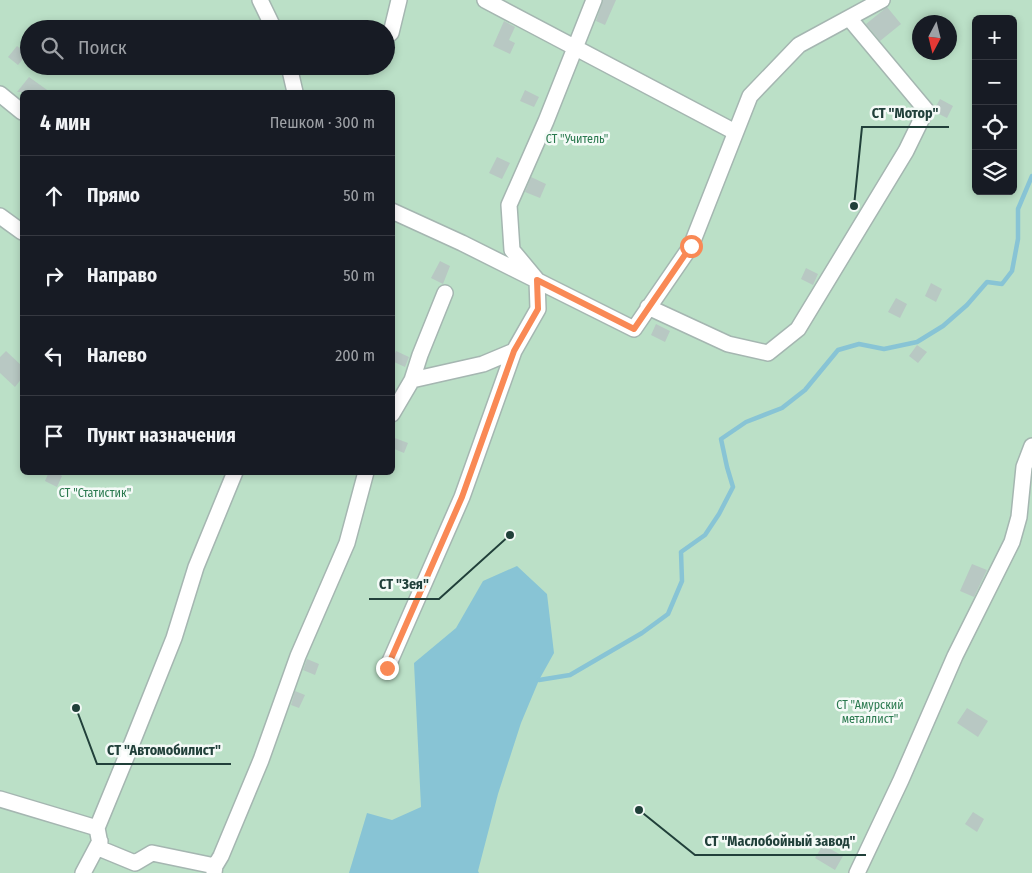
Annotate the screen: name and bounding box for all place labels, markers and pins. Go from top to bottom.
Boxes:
callout: СТ "Мотор" [862,98,949,127]
callout: СТ "Зея" [369,570,439,599]
callout: СТ "Автомобилист" [97,735,231,764]
callout: СТ "Маслобойный завод" [695,826,866,855]

